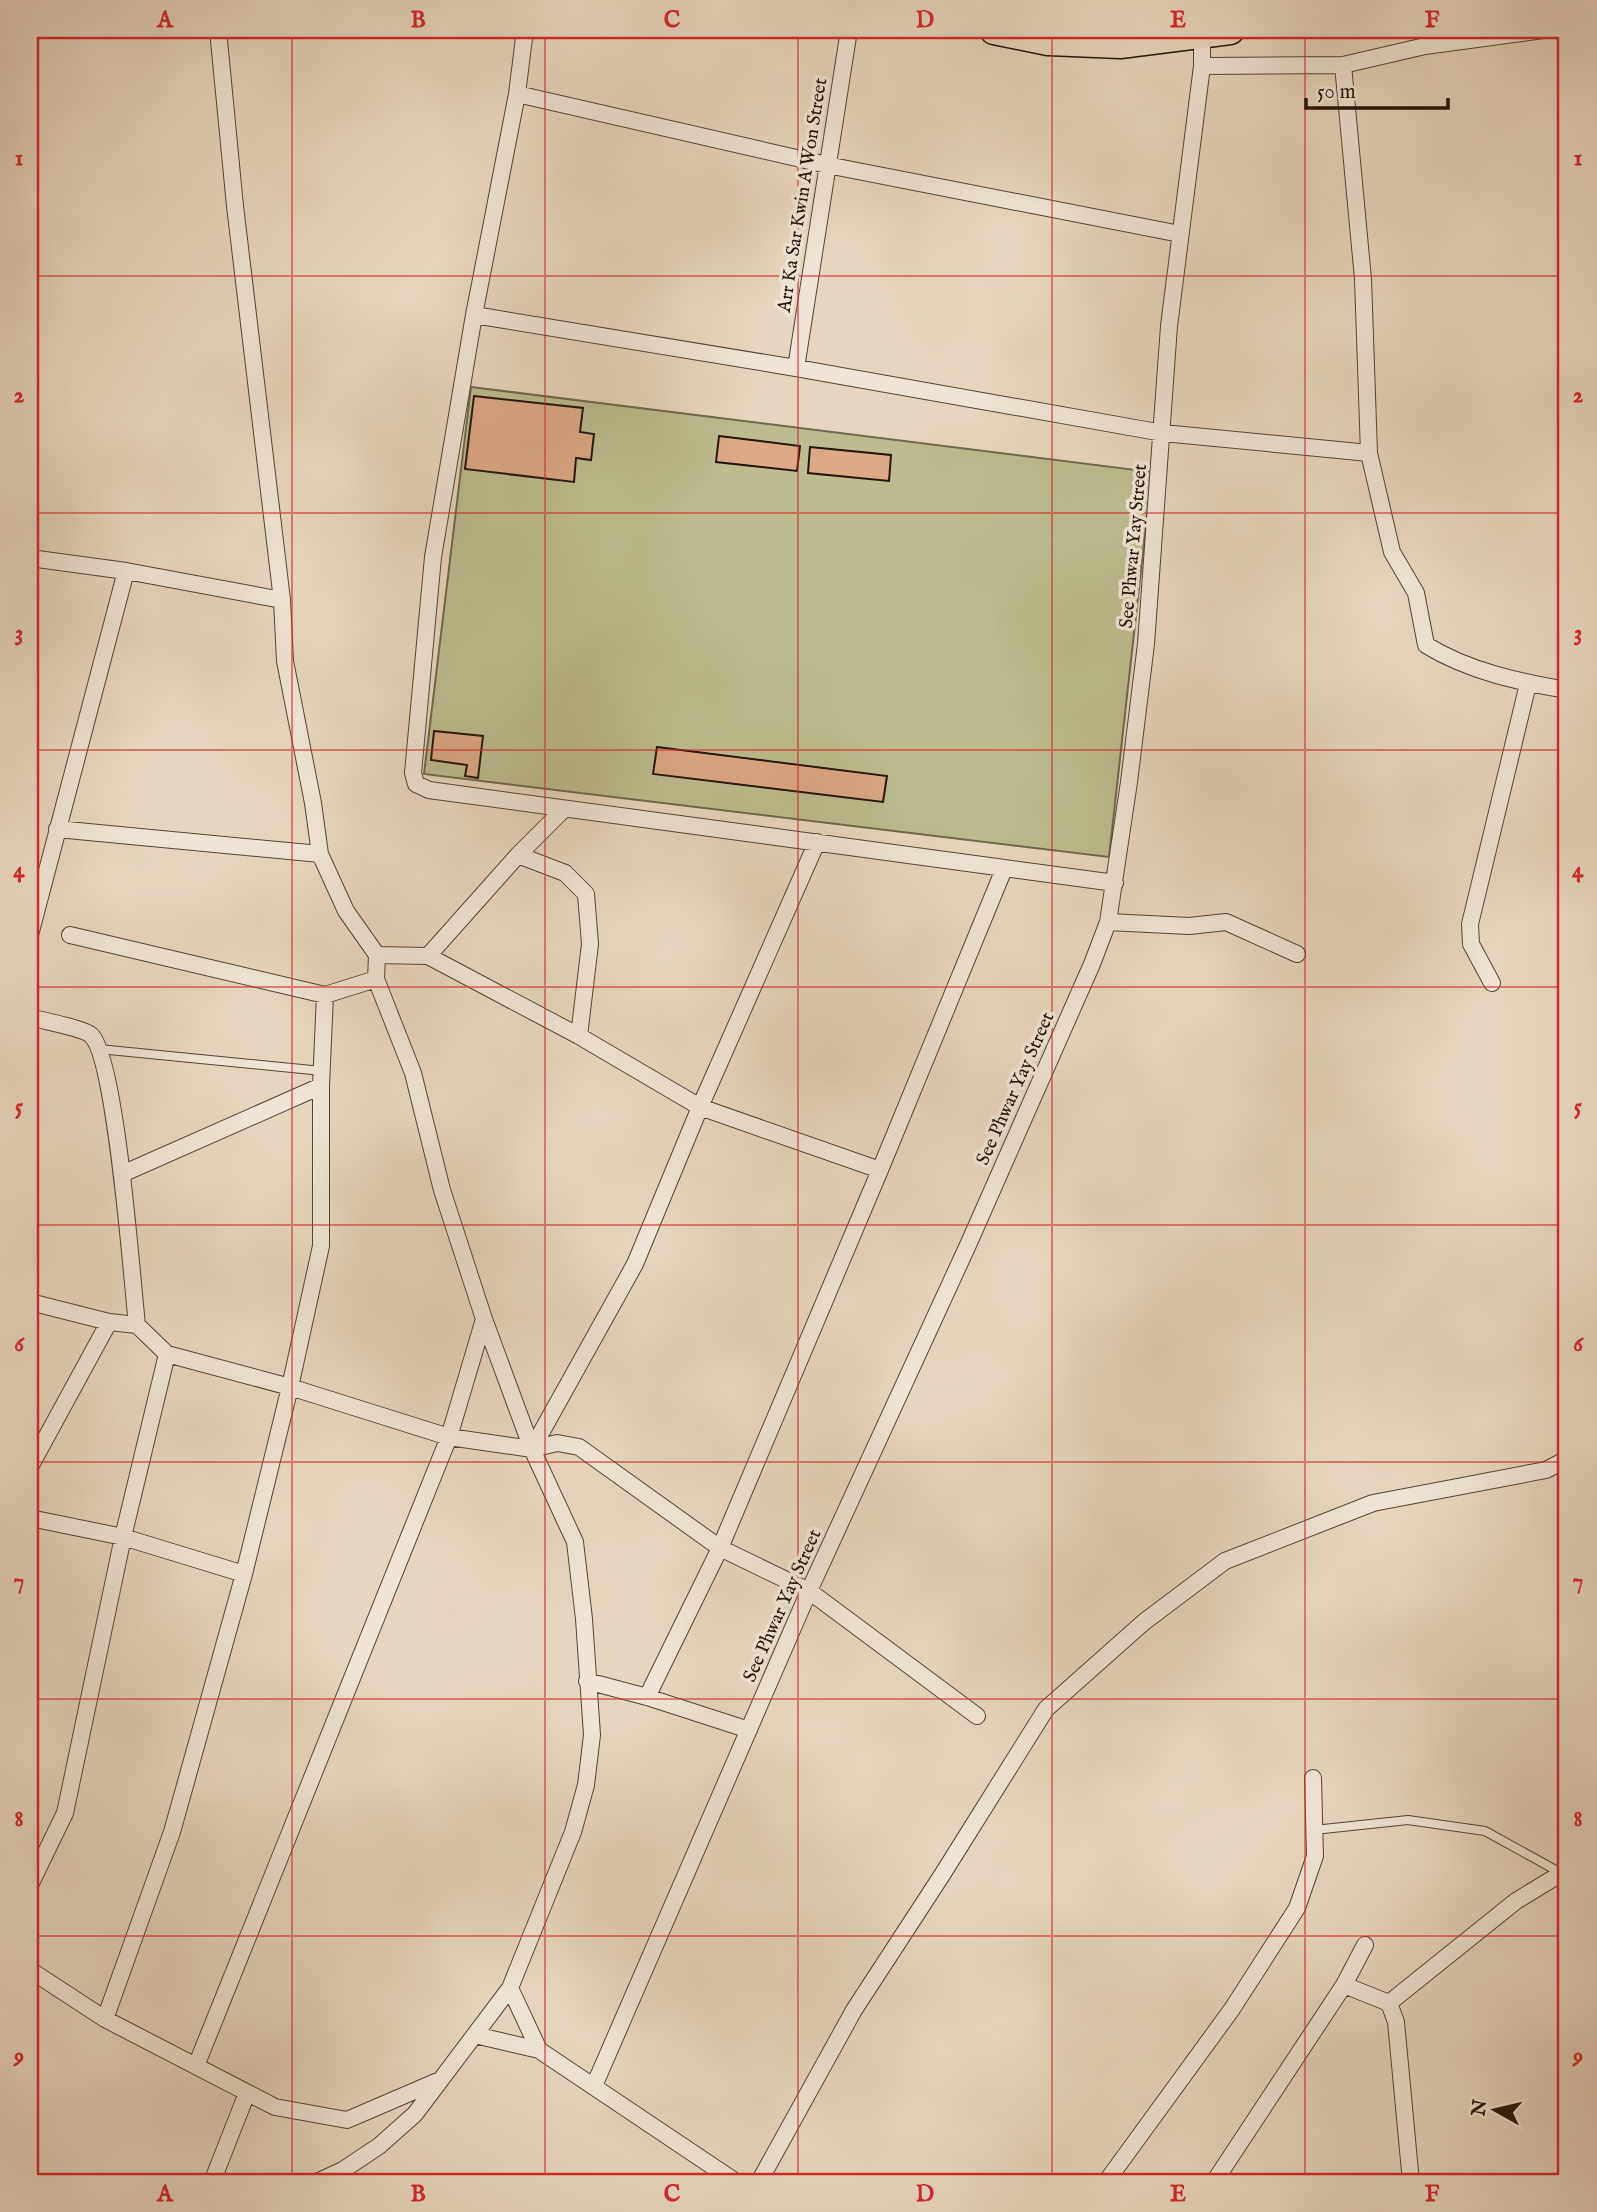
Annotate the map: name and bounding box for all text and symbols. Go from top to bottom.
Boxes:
text: A [156,6,174,35]
text: B [410,6,426,35]
text: C [664,6,681,35]
text: D [916,6,934,35]
text: E [1170,6,1186,35]
text: F [1425,6,1440,35]
scale bar [1306,66,1448,110]
street label: Arr Ka Sar Kwin A Won Street [772,76,833,315]
text: 50 m [1317,79,1356,106]
text: 1 [15,144,23,173]
text: 1 [1574,144,1582,173]
text: 2 [14,381,25,410]
text: 2 [1573,381,1584,410]
street label: See Phwar Yay Street [1115,462,1153,629]
text: 3 [15,619,23,648]
text: 3 [1574,619,1582,648]
text: 4 [13,856,25,885]
text: 4 [1572,856,1584,885]
street label: See Phwar Yay Street [971,1008,1061,1169]
text: 5 [15,1093,24,1122]
text: 5 [1574,1093,1583,1122]
text: 6 [14,1330,25,1359]
text: 6 [1573,1330,1584,1359]
street label: See Phwar Yay Street [738,1525,828,1686]
text: 7 [14,1567,24,1596]
text: 7 [1573,1567,1583,1596]
text: 8 [14,1805,24,1834]
text: 8 [1573,1805,1583,1834]
text: 9 [13,2042,24,2071]
text: 9 [1572,2042,1583,2071]
north arrow [1460,2076,1530,2146]
text: N [1467,2098,1493,2119]
text: A [156,2180,174,2209]
text: B [410,2180,426,2209]
text: C [664,2180,681,2209]
text: D [916,2180,934,2209]
text: E [1170,2180,1186,2209]
text: F [1425,2180,1440,2209]

